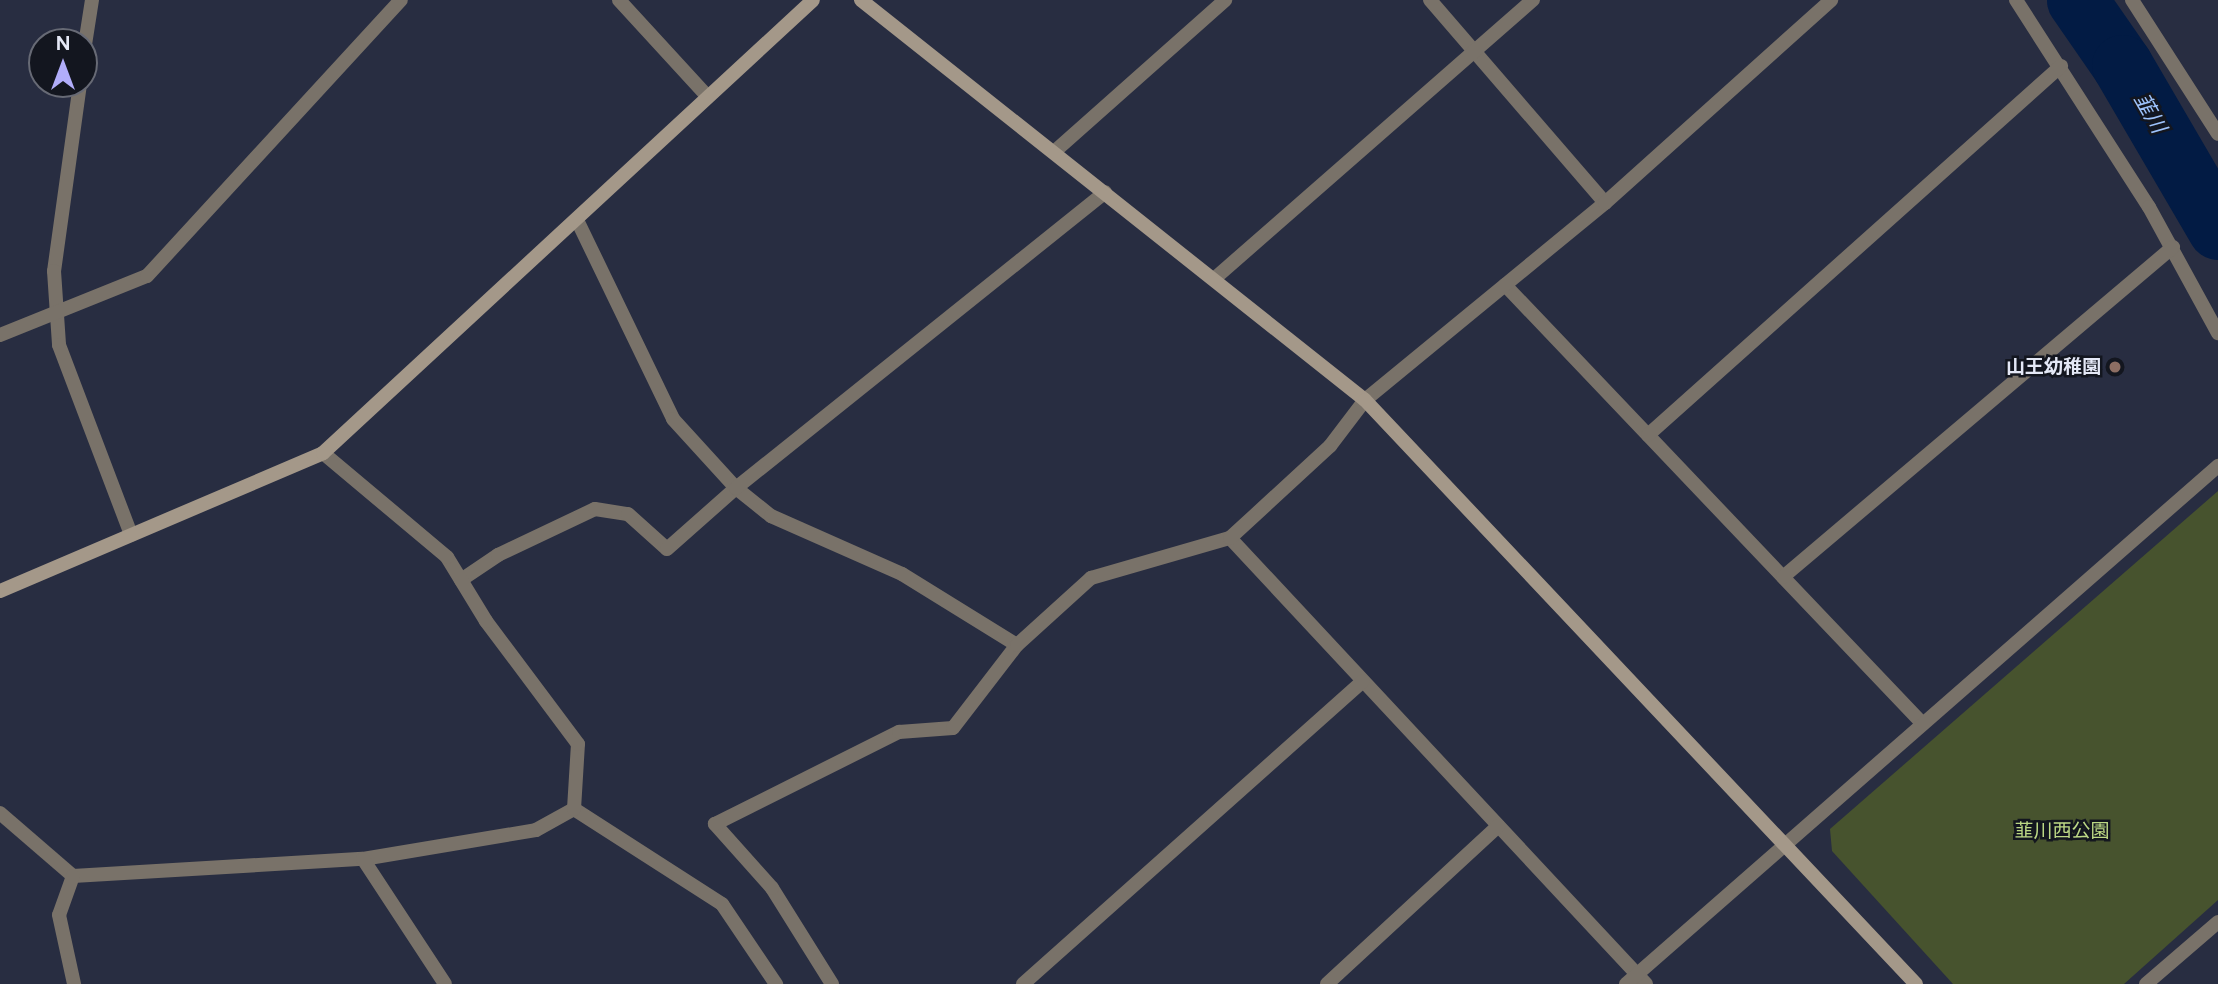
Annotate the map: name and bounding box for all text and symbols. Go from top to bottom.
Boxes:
north arrow [28,28,98,98]
text: N [56,32,70,55]
water label: 韮川 [2129,89,2171,137]
place label: 山王幼稚園 [2006,356,2101,378]
marker: 山王幼稚園 [2107,359,2123,375]
park label: 韮川西公園 [2015,820,2109,842]

